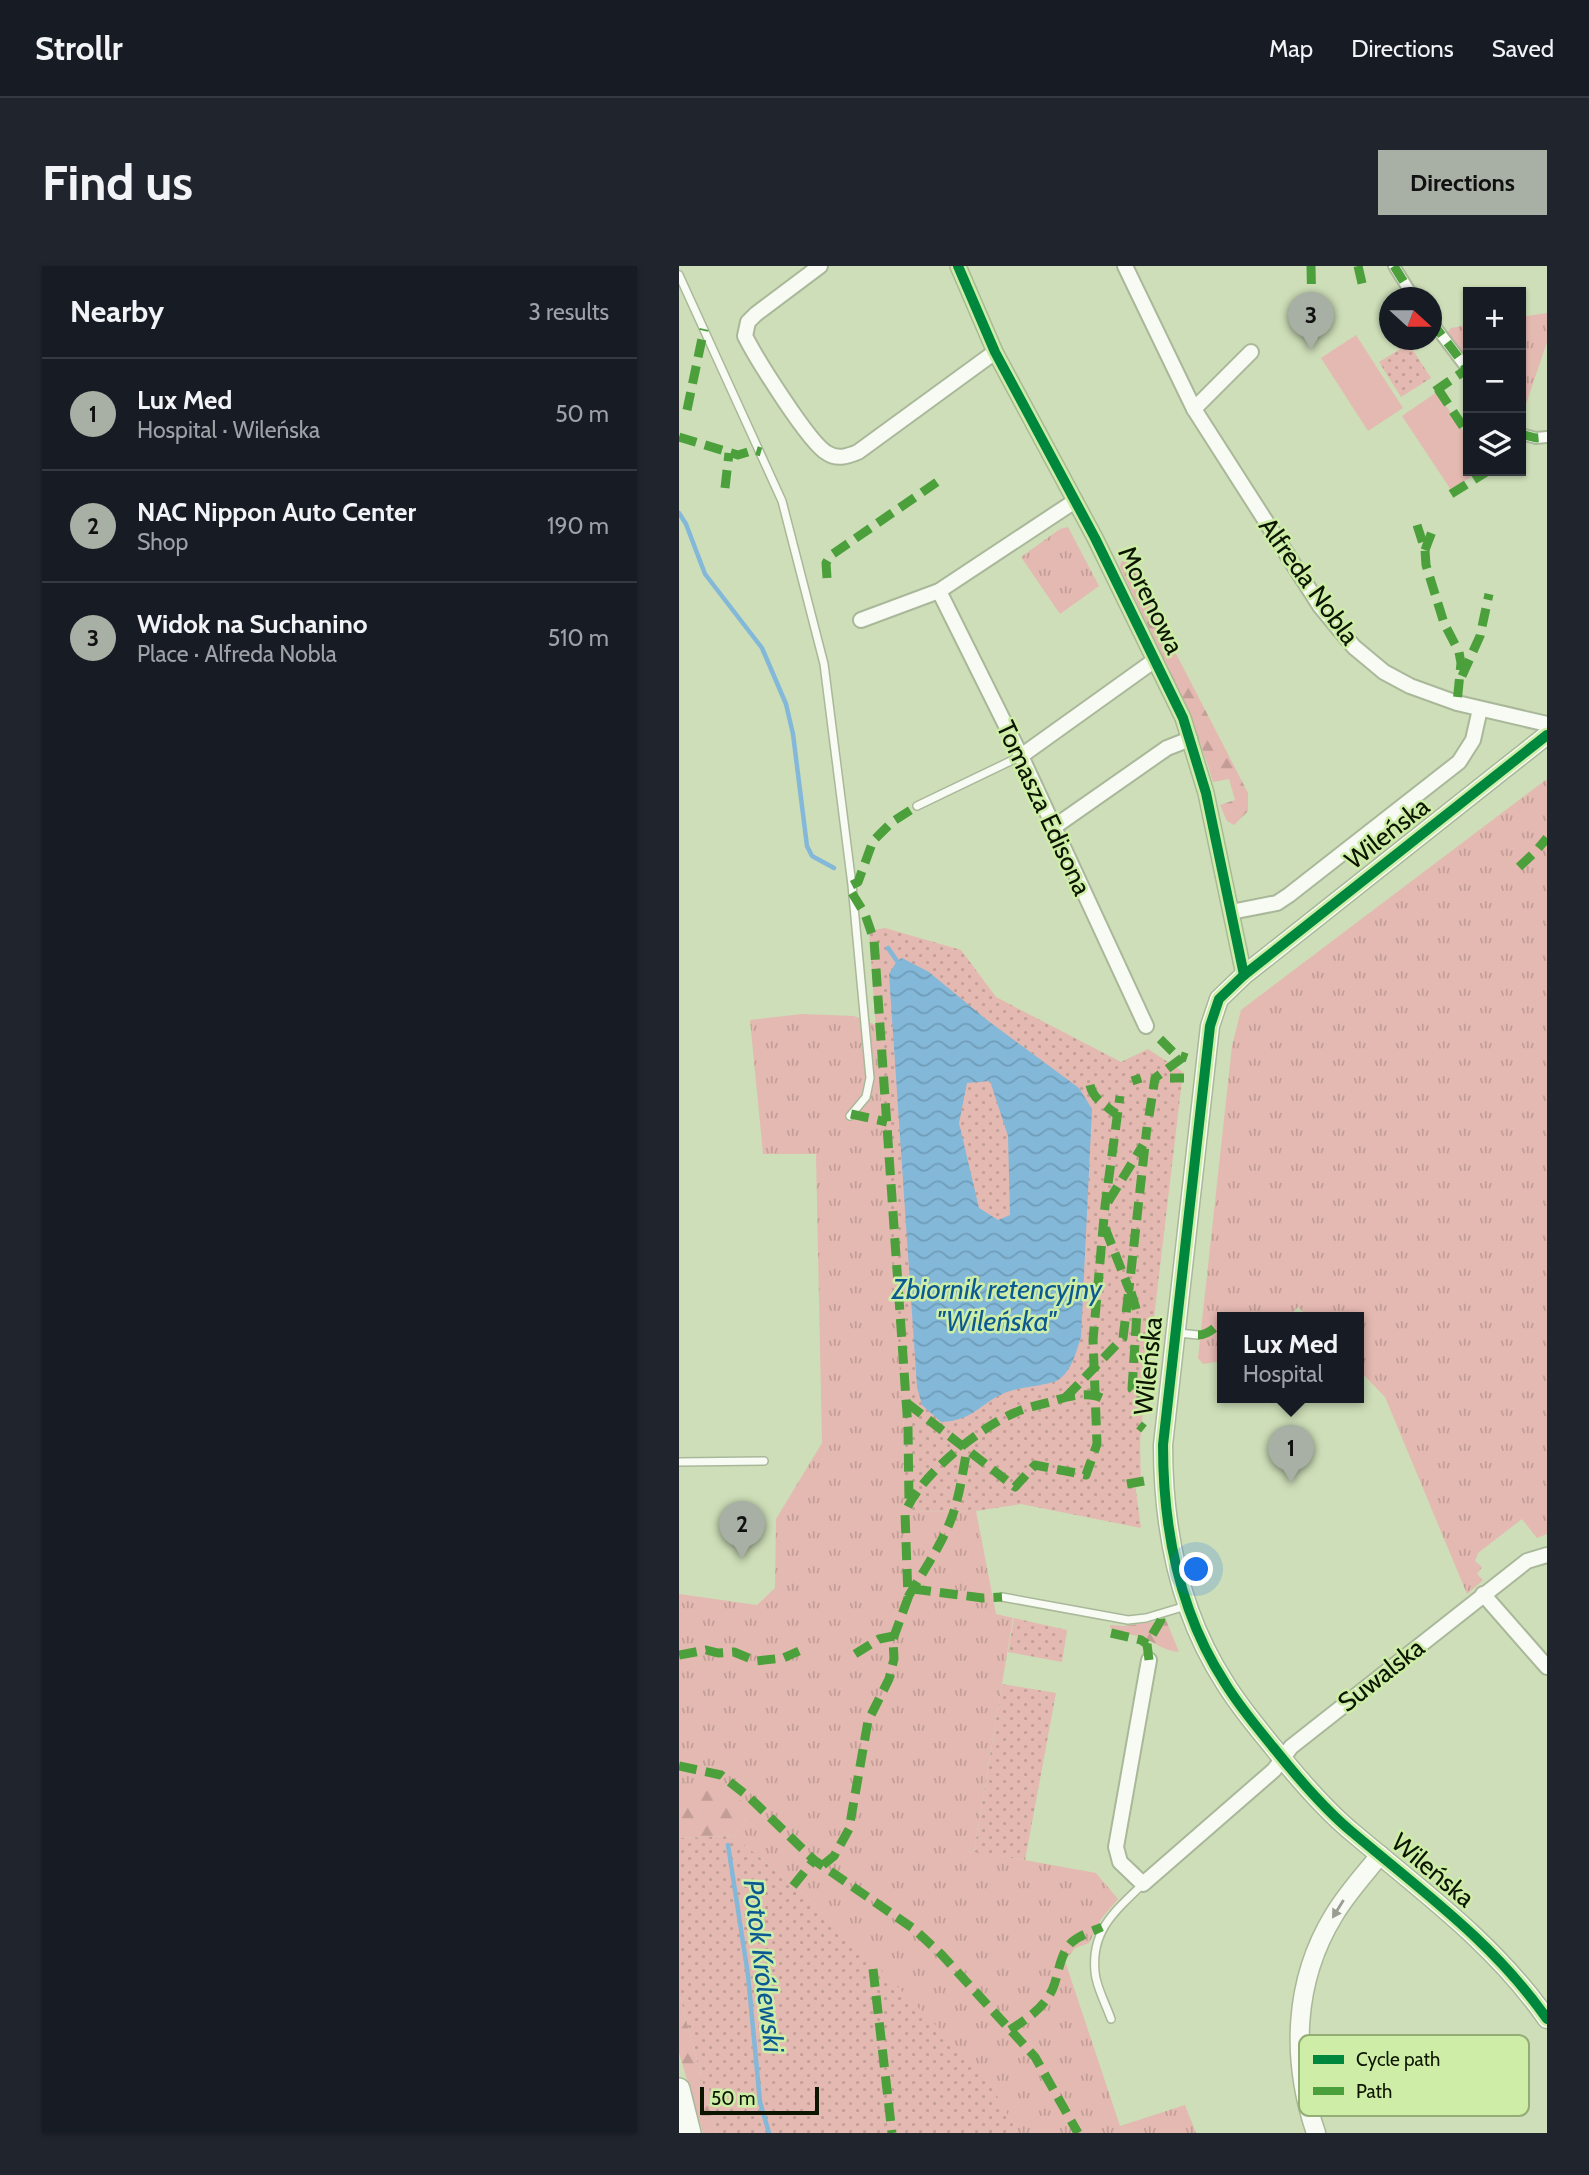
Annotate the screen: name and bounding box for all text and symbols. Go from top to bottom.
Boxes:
text: Strollr [35,28,123,68]
text: Map [1269,34,1313,63]
text: Directions [1351,34,1454,63]
text: Saved [1492,34,1554,63]
button: Directions [1378,150,1547,215]
text: Find us [42,153,193,212]
north arrow [1379,287,1442,350]
map controls [1463,287,1526,476]
button: + [1463,287,1526,350]
pin: 3 [1288,292,1334,350]
text: Nearby [70,293,164,330]
text: 3 results [528,298,609,326]
button: − [1463,350,1526,413]
text: Lux Med [137,384,232,416]
text: 1 [89,400,97,428]
text: 50 m [555,400,609,428]
button: layers [1463,413,1526,476]
text: Hospital · Wileńska [137,416,320,444]
text: NAC Nippon Auto Center [137,496,416,528]
street label: Alfreda Nobla [1252,511,1366,651]
text: 2 [87,512,99,540]
text: 190 m [547,512,609,540]
text: Shop [137,528,188,556]
street label: Morenowa [1111,541,1191,660]
text: Widok na Suchanino [137,608,368,640]
text: 3 [87,624,99,652]
text: 510 m [548,624,609,652]
text: Place · Alfreda Nobla [137,640,337,668]
street label: Tomasza Edisona [990,716,1099,901]
street label: Wileńska [1338,790,1436,876]
water label: Zbiornik retencyjny "Wileńska" [890,1272,1103,1338]
popup [1217,1312,1364,1403]
street label: Wileńska [1127,1315,1169,1417]
text: Lux Med [1243,1328,1338,1360]
text: Hospital [1243,1360,1323,1388]
pin: 1 [1268,1425,1314,1483]
pin: 2 [719,1501,765,1559]
your location [1179,1552,1213,1586]
street label: Suwalska [1331,1631,1431,1719]
street label: Wileńska [1385,1826,1481,1914]
water label: Potok Królewski [737,1878,792,2055]
one-way arrow [1332,1899,1345,1919]
legend [1299,2035,1529,2116]
text: Cycle path [1356,2048,1440,2071]
text: Path [1356,2080,1392,2103]
scale bar [700,2084,819,2116]
text: 50 m [711,2087,755,2110]

